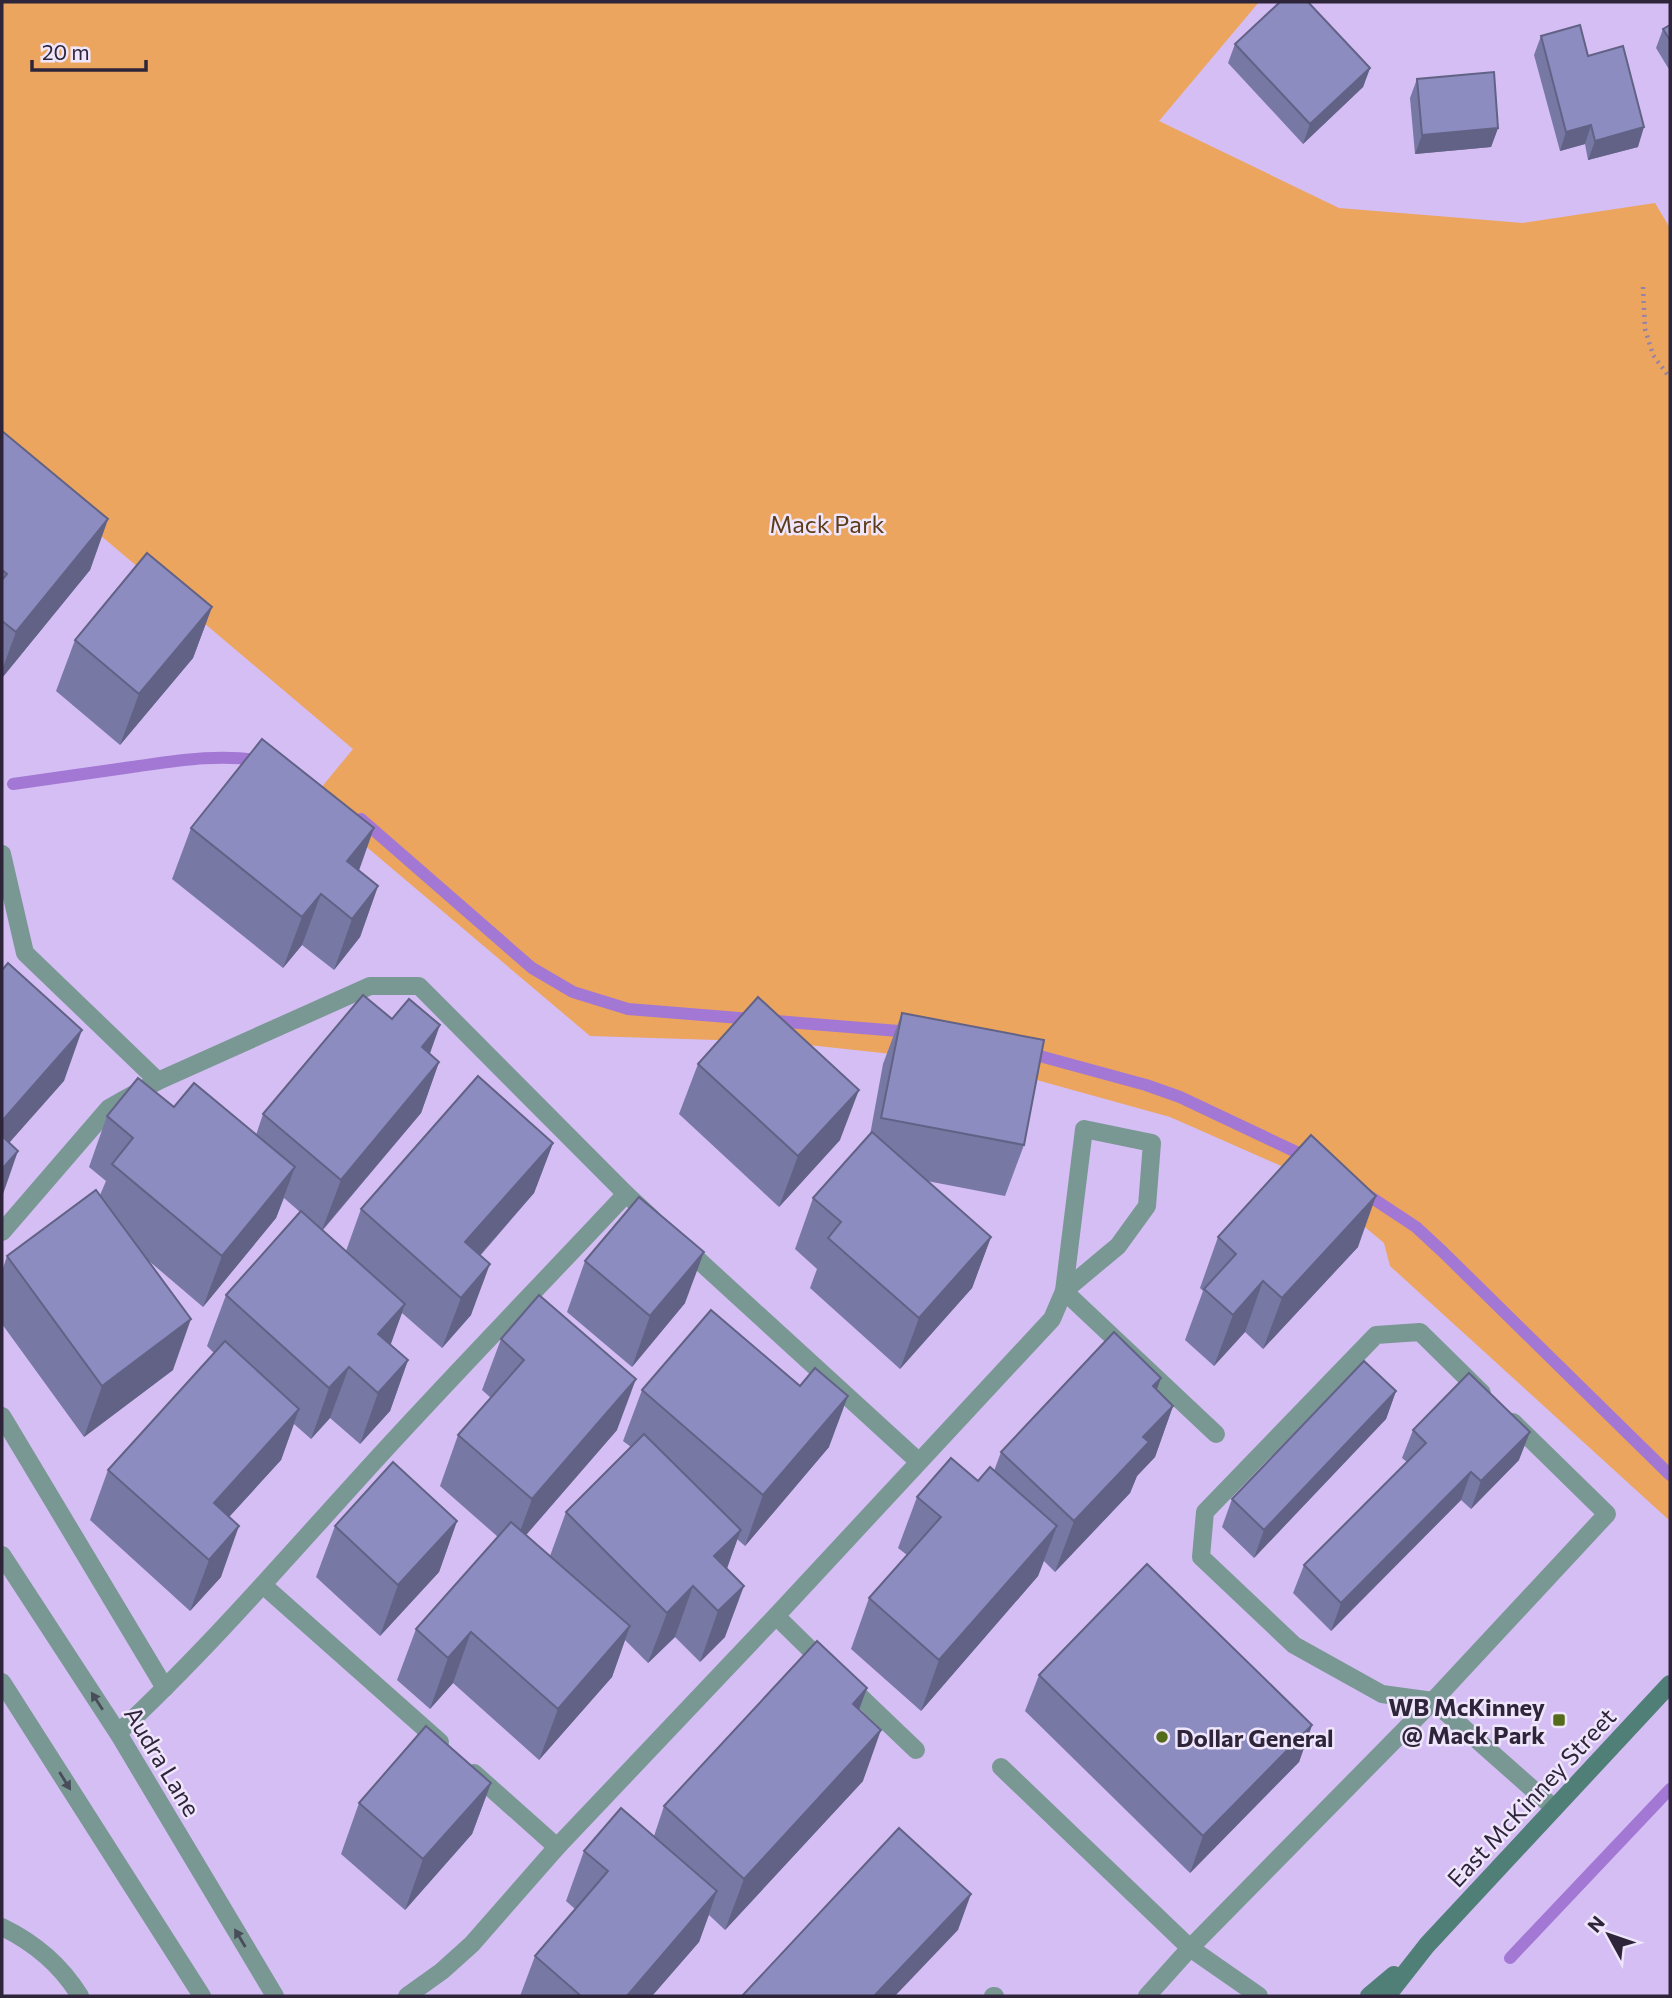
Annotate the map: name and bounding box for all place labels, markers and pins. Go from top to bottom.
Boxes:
place label: WB McKinney @ Mack Park [1388,1692,1545,1749]
marker: WB McKinney @ Mack Park [1551,1712,1567,1728]
place label: Dollar General [1176,1723,1334,1752]
marker: Dollar General [1154,1729,1170,1745]

